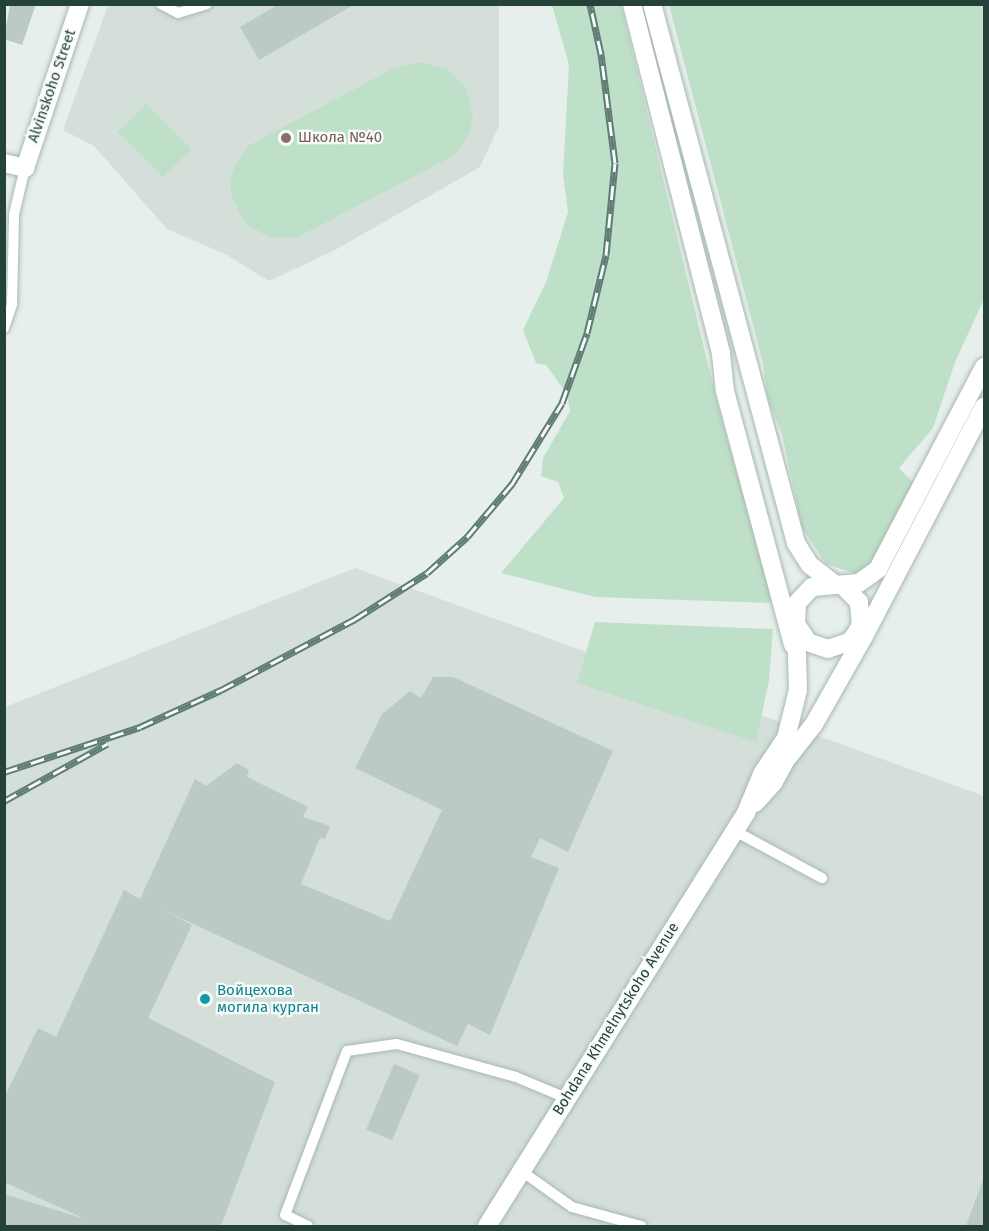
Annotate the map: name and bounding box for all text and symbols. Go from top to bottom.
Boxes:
street label: Alvinskoho Street [24,27,80,145]
place label: Школа №40 [298,129,382,147]
marker: Школа №40 [279,131,293,145]
street label: Bohdana Khmelnytskoho Avenue [549,919,683,1119]
place label: Войцехова могила курган [217,981,319,1016]
marker: Войцехова могила курган [198,992,212,1006]

